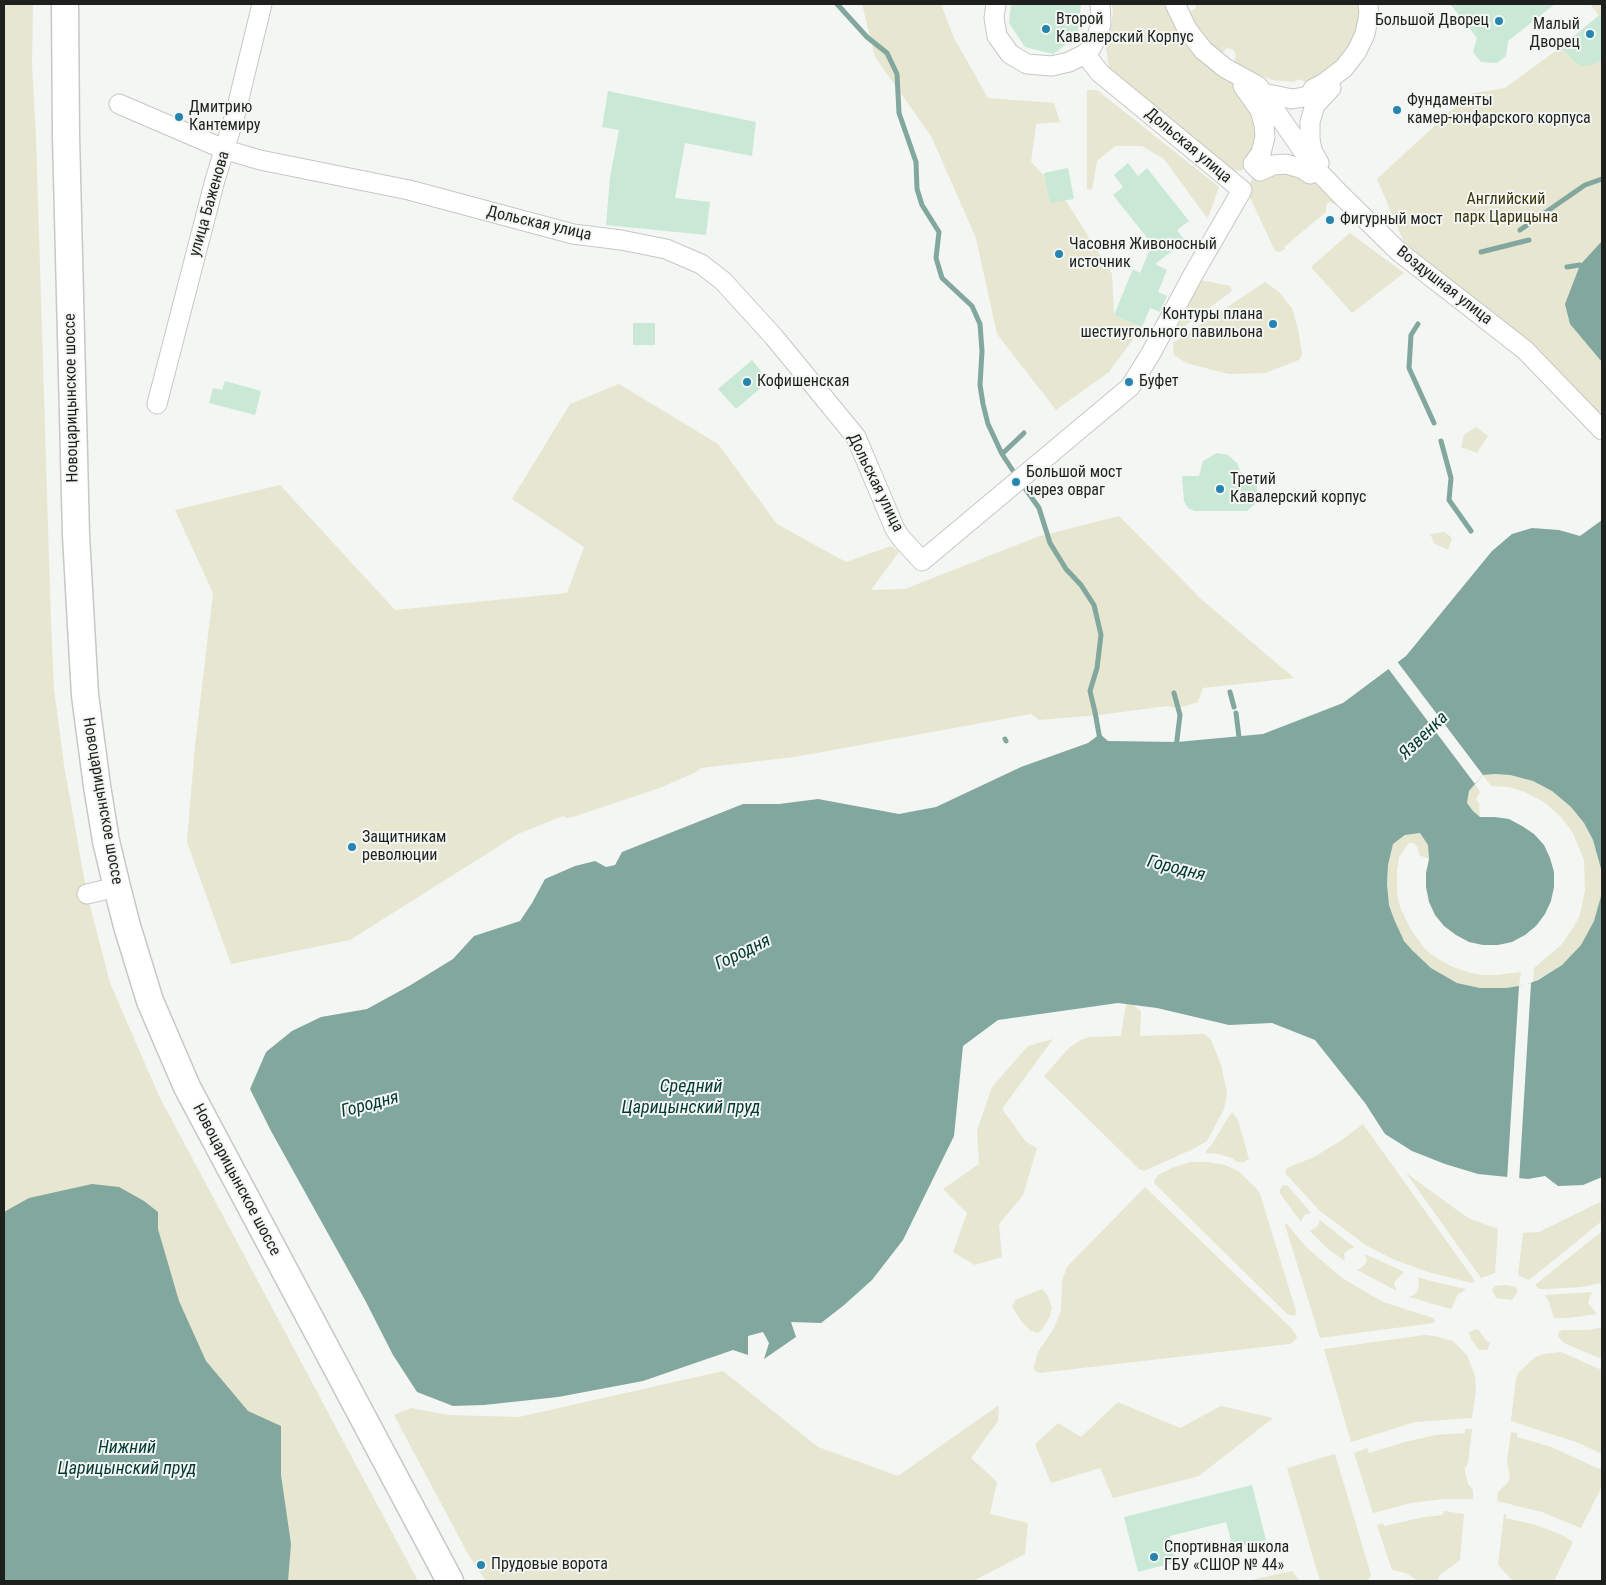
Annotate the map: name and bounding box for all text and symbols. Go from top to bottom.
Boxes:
place label: Второй Кавалерский Корпус [1056,10,1194,48]
place label: Большой Дворец [1375,11,1489,31]
marker: Большой Дворец [1493,15,1505,27]
place label: Малый Дворец [1530,15,1580,53]
marker: Второй Кавалерский Корпус [1040,23,1052,35]
marker: Малый Дворец [1584,28,1596,40]
place label: Фундаменты камер-юнфарского корпуса [1407,91,1591,129]
place label: Дмитрию Кантемиру [189,98,260,136]
street label: Дольская улица [1141,104,1235,188]
marker: Фундаменты камер-юнфарского корпуса [1391,104,1403,116]
marker: Дмитрию Кантемиру [173,111,185,123]
street label: улица Баженова [186,149,234,259]
park label: Английский парк Царицына [1454,190,1558,228]
street label: Дольская улица [485,203,593,245]
place label: Фигурный мост [1340,210,1443,230]
marker: Фигурный мост [1324,214,1336,226]
place label: Часовня Живоносный источник [1069,235,1217,273]
street label: Воздушная улица [1392,243,1496,329]
marker: Часовня Живоносный источник [1053,248,1065,260]
place label: Контуры плана шестиугольного павильона [1080,305,1263,343]
street label: Новоцарицынское шоссе [61,313,83,483]
marker: Контуры плана шестиугольного павильона [1267,318,1279,330]
place label: Кофишенская [757,372,849,392]
place label: Буфет [1139,372,1179,392]
marker: Кофишенская [741,376,753,388]
marker: Буфет [1123,376,1135,388]
street label: Дольская улица [843,431,907,535]
place label: Большой мост через овраг [1026,463,1122,501]
place label: Третий Кавалерский корпус [1230,470,1366,508]
marker: Большой мост через овраг [1010,476,1022,488]
marker: Третий Кавалерский корпус [1214,483,1226,495]
water label: Язвенка [1395,707,1453,765]
street label: Новоцарицынское шоссе [78,716,126,886]
place label: Защитникам революции [362,828,446,866]
marker: Защитникам революции [346,841,358,853]
water label: Городня [1145,851,1207,887]
water label: Городня [712,930,774,976]
water label: Средний Царицынский пруд [622,1076,760,1118]
water label: Городня [339,1087,401,1123]
street label: Новоцарицынское шоссе [188,1101,284,1259]
water label: Нижний Царицынский пруд [58,1437,196,1480]
place label: Спортивная школа ГБУ «СШОР № 44» [1164,1538,1289,1576]
marker: Спортивная школа ГБУ «СШОР № 44» [1148,1551,1160,1563]
place label: Прудовые ворота [491,1555,608,1575]
marker: Прудовые ворота [475,1559,487,1571]

